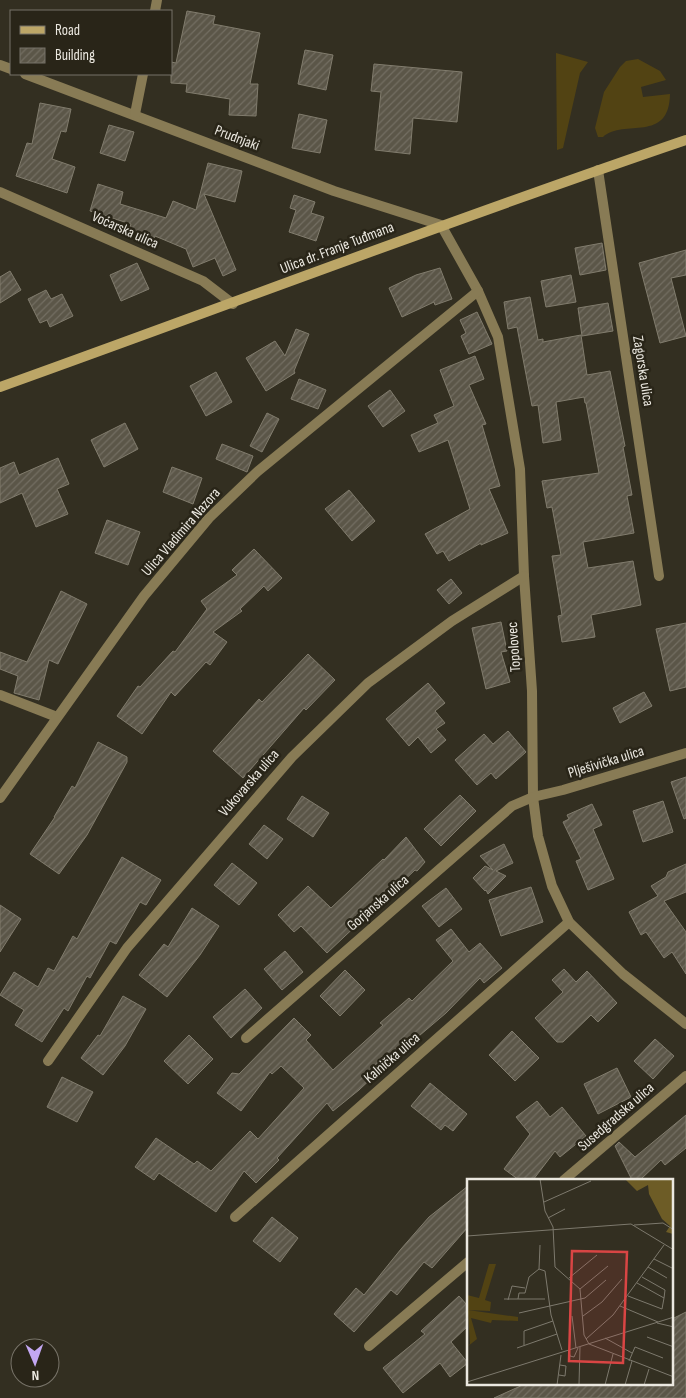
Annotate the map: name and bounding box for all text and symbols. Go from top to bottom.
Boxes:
legend [10,10,172,75]
text: Road [55,21,80,40]
text: Building [55,46,95,65]
street label: Prudnjaki [212,121,262,155]
street label: Voćarska ulica [89,207,162,253]
street label: Ulica dr. Franje Tuđmana [277,217,397,278]
street label: Zagorska ulica [628,334,658,408]
street label: Ulica Vladimira Nazora [137,484,225,580]
street label: Topolovec [503,621,525,673]
street label: Plješivička ulica [566,741,647,783]
street label: Vukovarska ulica [215,745,283,820]
street label: Gorjanska ulica [343,871,413,935]
street label: Kalnička ulica [360,1028,424,1088]
street label: Susedgradska ulica [574,1078,658,1155]
inset map [467,1179,674,1386]
north arrow [10,1338,60,1388]
text: N [31,1367,39,1384]

